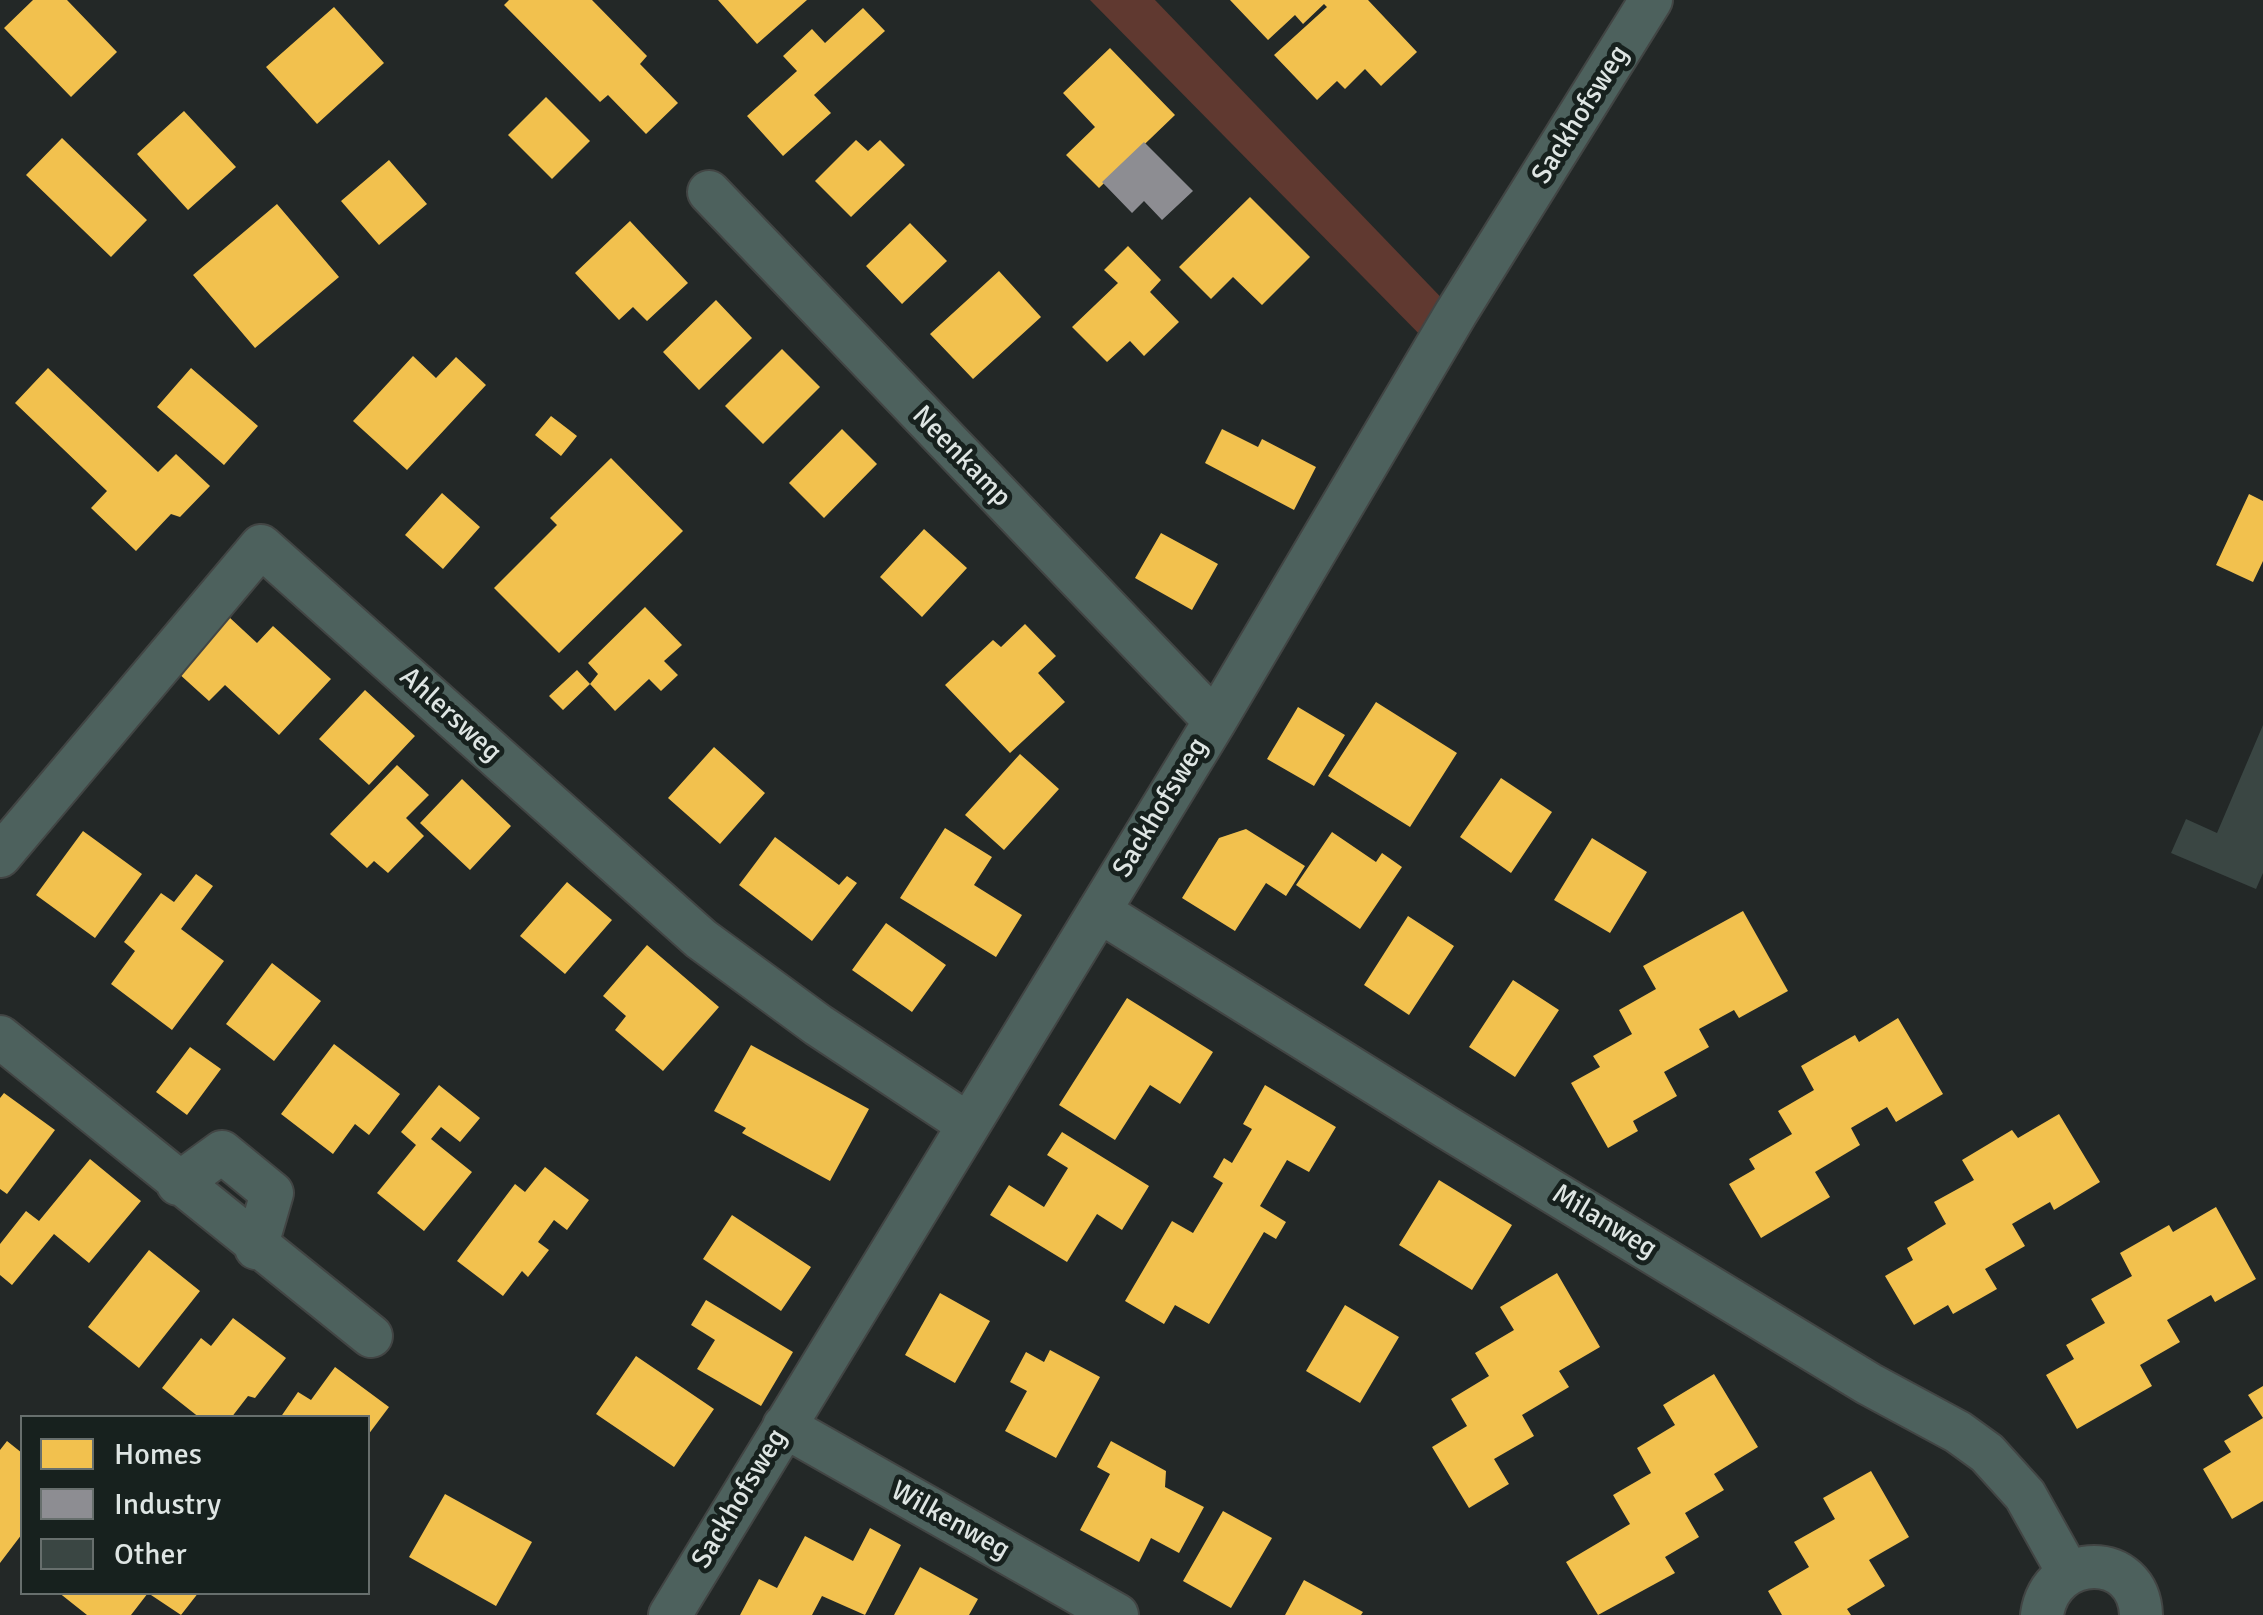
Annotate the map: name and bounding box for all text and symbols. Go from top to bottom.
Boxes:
street label: Sackhofsweg [1525,40,1637,190]
street label: Neenkamp [905,399,1017,515]
street label: Ahlersweg [392,661,508,769]
street label: Sackhofsweg [1106,732,1216,884]
street label: Milanweg [1546,1178,1662,1266]
legend [20,1415,370,1595]
street label: Sackhofsweg [685,1423,795,1575]
text: Homes [114,1436,202,1473]
street label: Wilkenweg [885,1475,1015,1567]
text: Industry [114,1486,221,1523]
text: Other [114,1536,187,1573]

